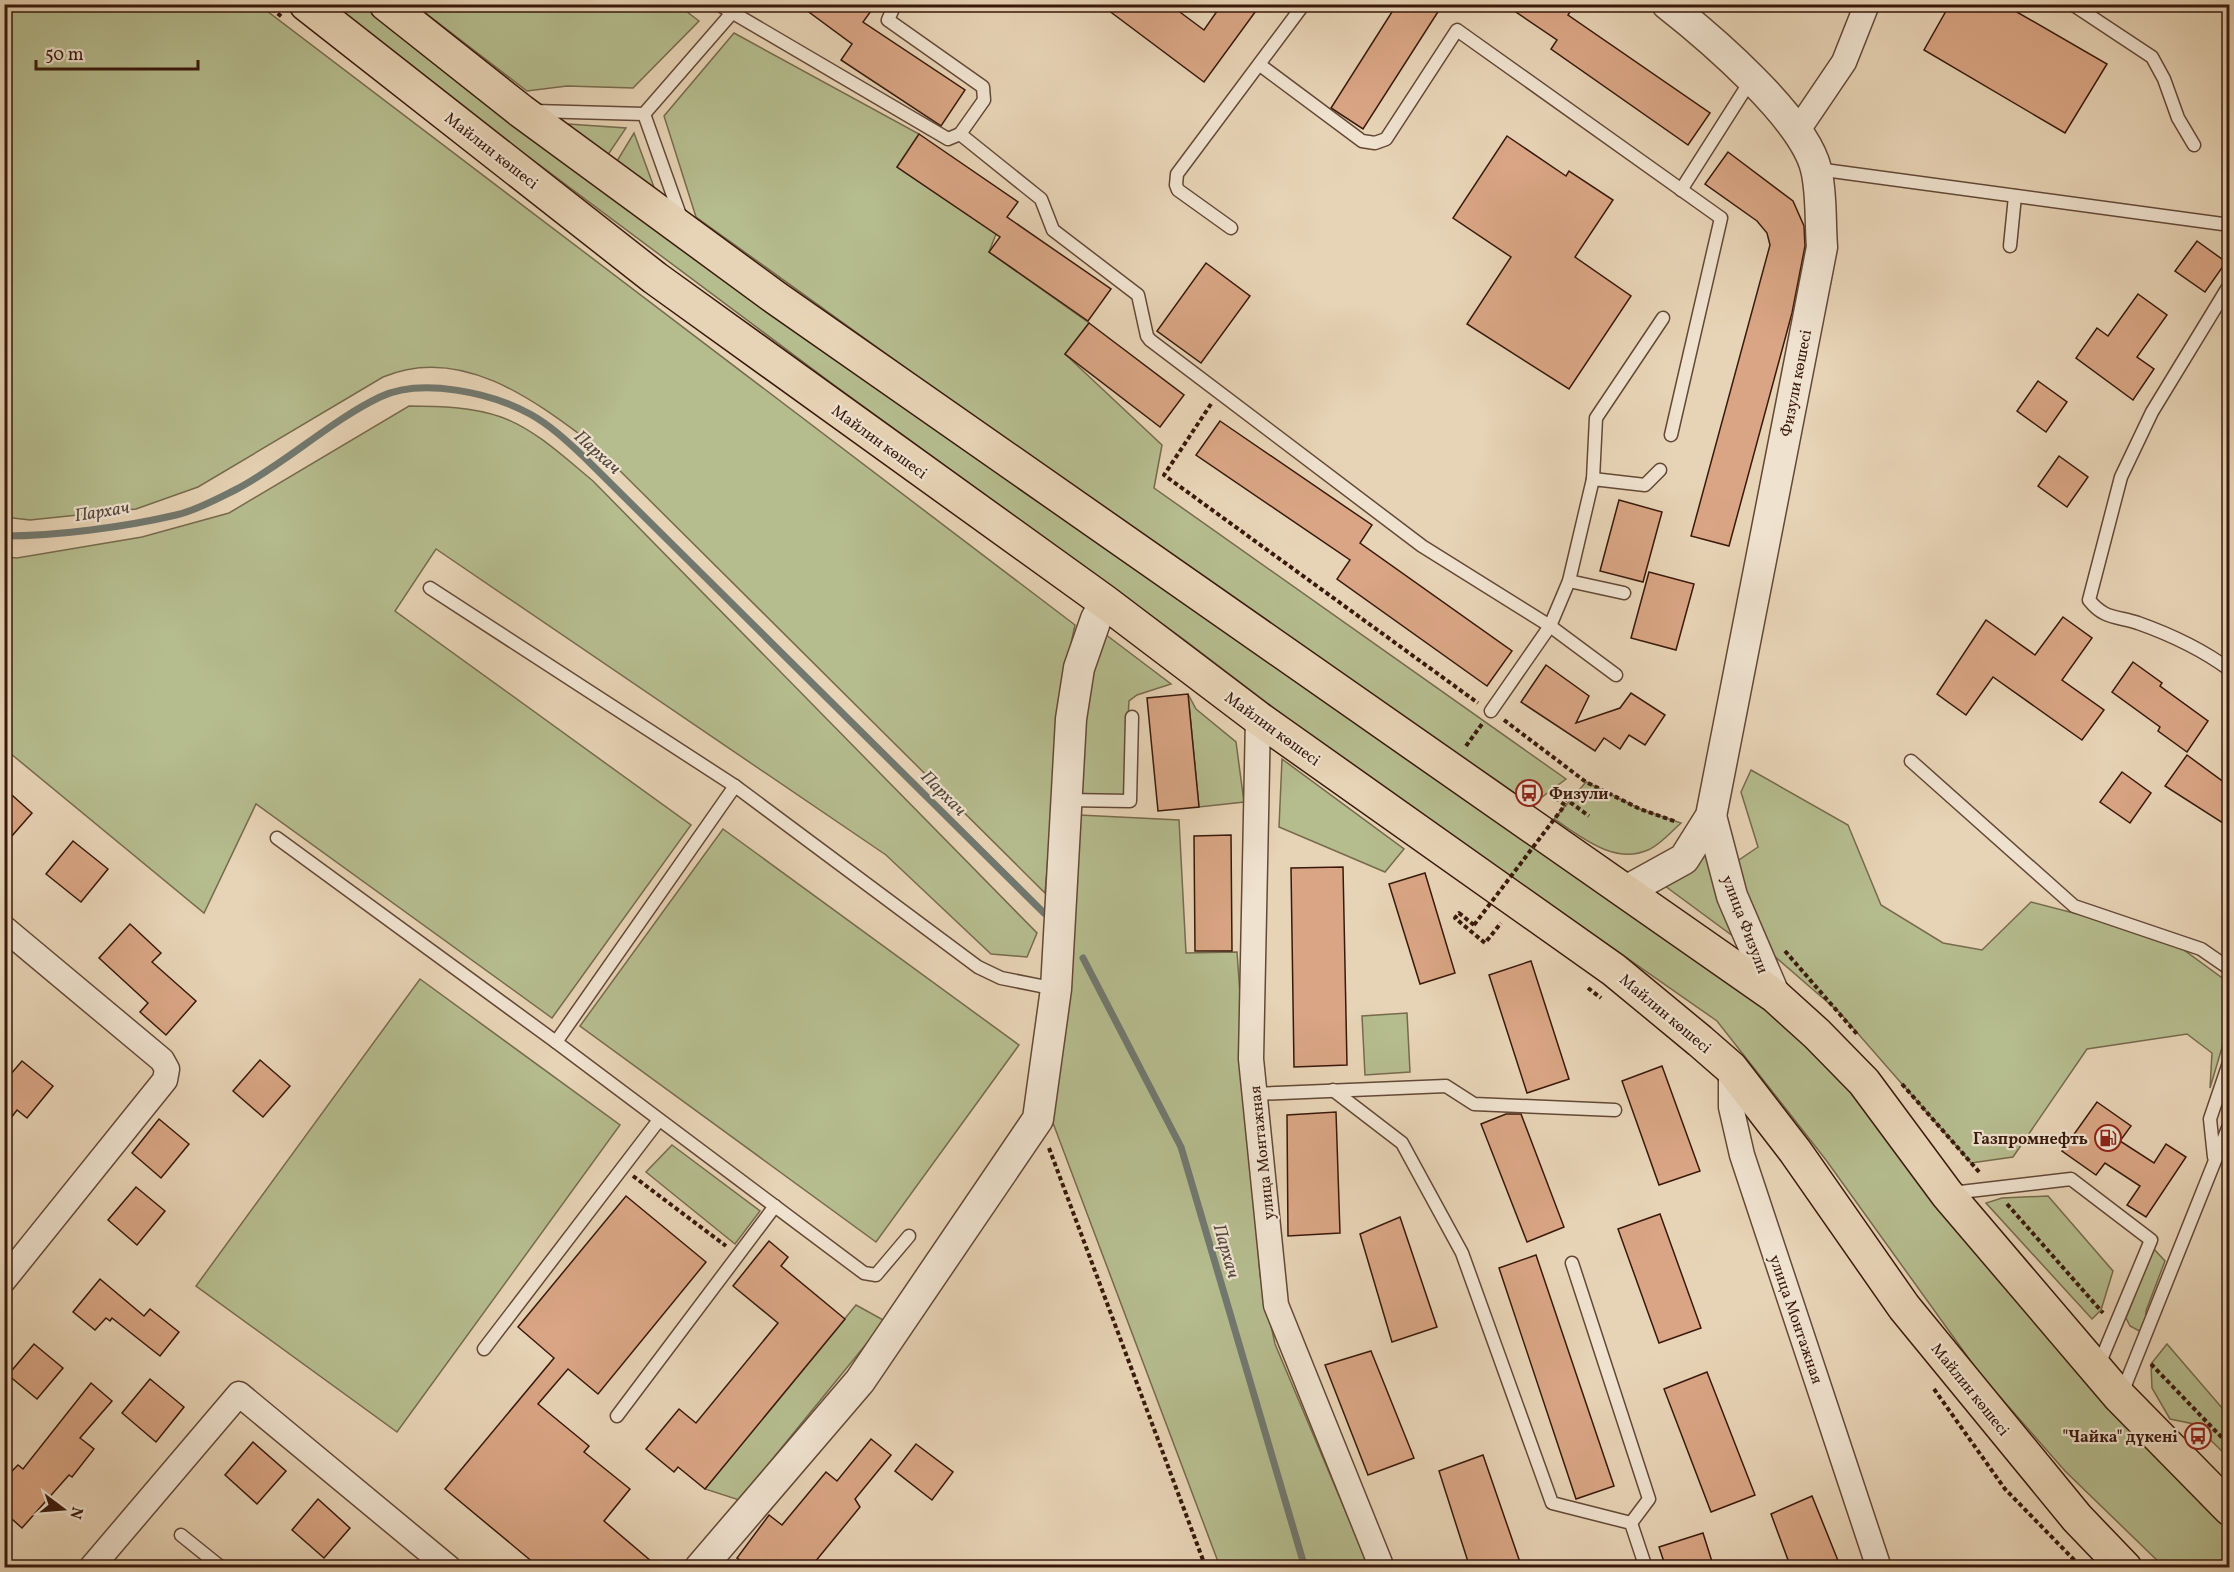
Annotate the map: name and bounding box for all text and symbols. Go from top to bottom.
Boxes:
scale bar [36,33,198,71]
text: 50 m [45,43,84,68]
street label: Майлин көшесі [439,108,542,195]
street label: Физули көшесі [1776,328,1818,439]
street label: Майлин көшесі [826,400,931,485]
water label: Пархач [568,425,626,481]
water label: Пархач [73,496,132,529]
street label: Майлин көшесі [1219,687,1324,772]
water label: Пархач [914,766,971,823]
bus stop icon: Физули [1514,778,1544,808]
place label: Физули [1549,784,1609,806]
street label: улица Физули [1715,872,1773,977]
street label: Майлин көшесі [1614,970,1715,1060]
street label: улица Монтажная [1245,1084,1281,1221]
fuel station icon: Газпромнефть [2093,1123,2123,1153]
place label: Газпромнефть [1973,1129,2088,1151]
water label: Пархач [1206,1221,1245,1282]
street label: улица Монтажная [1763,1252,1828,1387]
street label: Майлин көшесі [1925,1339,2014,1441]
bus stop icon: "Чайка" дүкені [2183,1421,2213,1451]
place label: "Чайка" дүкені [2062,1427,2178,1449]
north arrow [33,1479,93,1539]
text: N [63,1504,88,1522]

